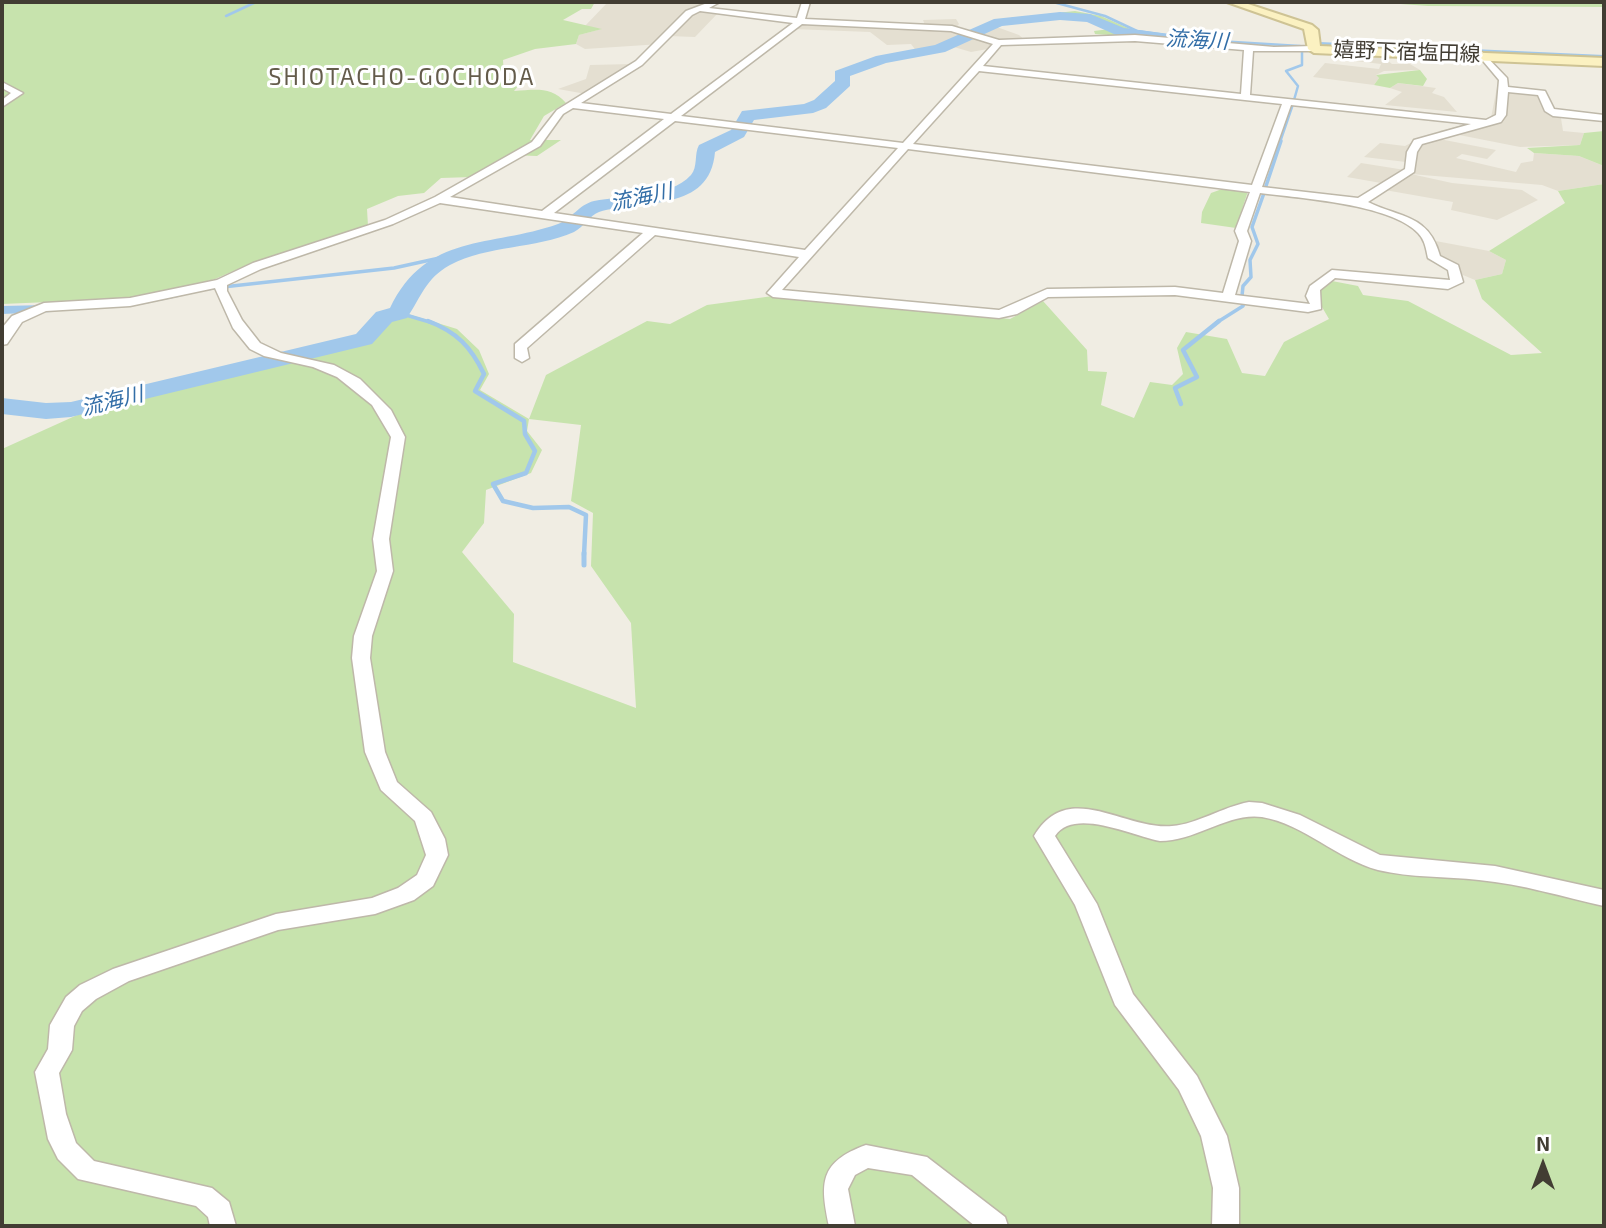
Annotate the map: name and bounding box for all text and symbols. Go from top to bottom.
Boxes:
water label: 流海川 [1165,26,1229,54]
street label: 嬉野下宿塩田線 [1333,37,1481,67]
district label: SHIOTACHO-GOCHODA [271,63,533,91]
water label: 流海川 [608,178,674,216]
water label: 流海川 [78,381,146,421]
north arrow [1508,1130,1578,1200]
text: N [1536,1132,1550,1155]

